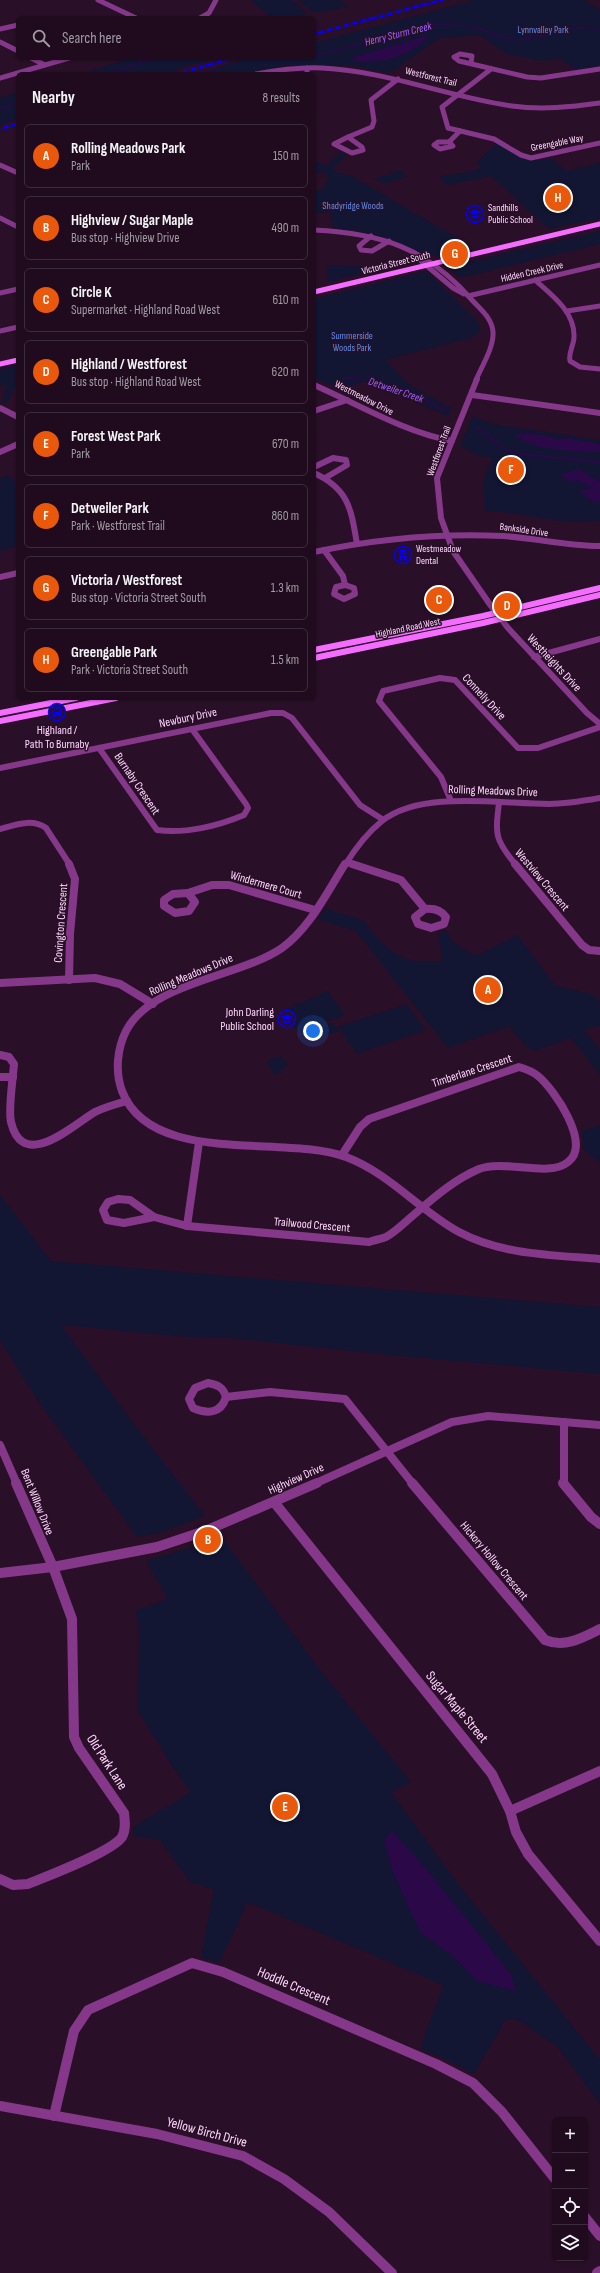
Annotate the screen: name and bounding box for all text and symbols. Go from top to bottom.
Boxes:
search box [16,16,316,60]
water label: Henry Sturm Creek [363,19,434,49]
park label: Lynnvalley Park [517,24,569,36]
icon: search [30,27,52,49]
text: Search here [62,29,122,48]
street label: Westforest Trail [404,65,458,89]
text: Nearby [32,88,75,108]
text: 8 results [262,90,300,106]
street label: Greengable Way [530,132,584,154]
text: Rolling Meadows Park [71,139,185,158]
text: A [43,148,49,164]
text: 150 m [273,148,299,164]
text: Park [71,158,90,174]
pin: H [545,183,571,213]
park label: Shadyridge Woods [322,200,384,212]
place label: Sandhills Public School [488,202,533,226]
school or university icon: Sandhills Public School [465,204,485,224]
text: Highview / Sugar Maple [71,211,193,230]
text: B [43,220,49,236]
text: 490 m [272,220,299,236]
text: Bus stop · Highview Drive [71,230,179,246]
pin: G [442,239,468,269]
street label: Victoria Street South [360,249,432,277]
street label: Hidden Creek Drive [500,259,564,285]
text: Circle K [71,283,112,302]
text: C [43,292,49,308]
text: 610 m [273,292,299,308]
text: Supermarket · Highland Road West [71,302,220,318]
park label: Summerside Woods Park [331,330,373,354]
text: Highland / Westforest [71,355,187,374]
text: D [43,364,49,380]
text: 620 m [272,364,299,380]
text: Bus stop · Highland Road West [71,374,201,390]
water label: Detweiler Creek [367,375,426,406]
street label: Westmeadow Drive [333,378,395,418]
street label: Westforest Trail [424,424,454,478]
text: Forest West Park [71,427,161,446]
text: E [43,436,49,452]
text: 670 m [272,436,299,452]
text: Park [71,446,90,462]
pin: F [498,455,524,485]
text: Detweiler Park [71,499,149,518]
text: F [43,508,49,524]
text: 860 m [271,508,299,524]
text: Park · Westforest Trail [71,518,165,534]
street label: Bankside Drive [499,521,549,539]
place label: Westmeadow Dental [416,543,462,567]
building icon: Westmeadow Dental [393,545,413,565]
text: Victoria / Westforest [71,571,182,590]
text: G [43,580,49,596]
text: 1.3 km [271,580,299,596]
pin: C [426,585,452,615]
text: Bus stop · Victoria Street South [71,590,206,606]
pin: D [494,591,520,621]
street label: Highland Road West [374,615,442,641]
street label: Westheights Drive [523,631,585,695]
text: Greengable Park [71,643,157,662]
text: H [43,652,49,668]
text: 1.5 km [271,652,299,668]
text: Park · Victoria Street South [71,662,188,678]
street label: Connelly Drive [459,671,509,723]
bus stop icon: Highland / Path To Burnaby [47,702,67,722]
street label: Newbury Drive [158,705,218,731]
place label: Highland / Path To Burnaby [25,723,89,752]
street label: Burnaby Crescent [111,750,163,818]
street label: Rolling Meadows Drive [448,782,538,800]
street label: Westview Crescent [511,846,573,915]
street label: Windermere Court [228,868,304,902]
street label: Covington Crescent [51,882,71,963]
street label: Rolling Meadows Drive [147,951,235,999]
pin: A [475,975,501,1005]
place label: John Darling Public School [220,1005,274,1034]
school or university icon: John Darling Public School [277,1009,297,1029]
your location [303,1021,323,1041]
street label: Timberlane Crescent [430,1051,514,1091]
street label: Trailwood Crescent [273,1214,351,1236]
street label: Highview Drive [266,1460,326,1498]
street label: Bent Willow Drive [17,1467,57,1537]
street label: Hickory Hollow Crescent [457,1519,532,1604]
pin: B [195,1525,221,1555]
street label: Sugar Maple Street [422,1668,492,1746]
street label: Old Park Lane [83,1731,131,1793]
pin: E [272,1792,298,1822]
street label: Hoddle Crescent [255,1963,333,2009]
street label: Yellow Birch Drive [165,2113,249,2151]
map controls [552,2117,588,2261]
button: + [552,2117,588,2153]
button: − [552,2153,588,2189]
button: locate [552,2189,588,2225]
button: layers [552,2225,588,2261]

